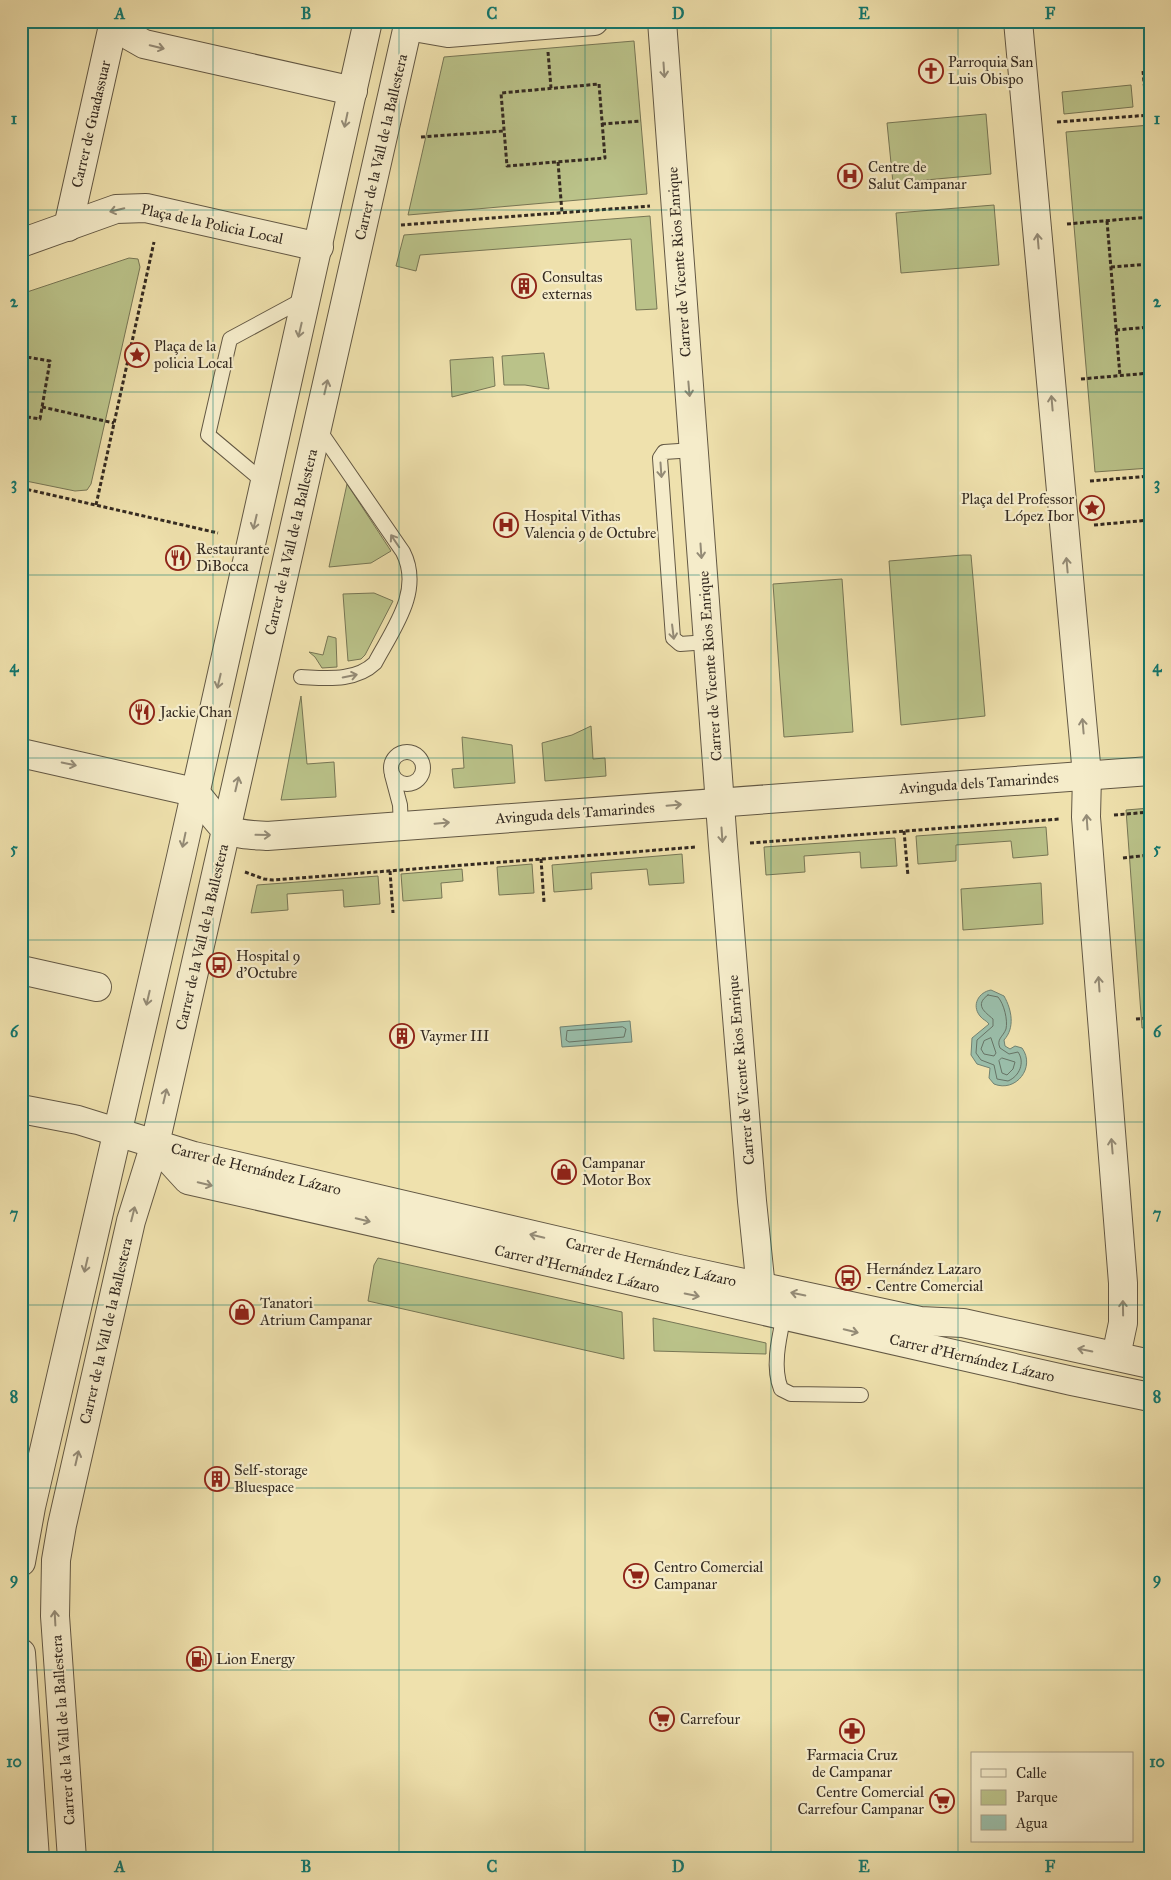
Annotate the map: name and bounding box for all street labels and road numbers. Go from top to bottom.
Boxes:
street label: Carrer de la Vall de la Ballestera [351,51,411,242]
street label: Carrer de Guadassuar [68,58,114,189]
street label: Carrer de Vicente Rios Enrique [663,166,696,358]
street label: Plaça de la Policia Local [139,200,286,248]
street label: Carrer de la Vall de la Ballestera [261,446,321,637]
street label: Carrer de Vicente Rios Enrique [694,570,727,762]
street label: Avinguda dels Tamarindes [898,768,1059,798]
street label: Avinguda dels Tamarindes [494,798,655,828]
street label: Carrer de la Vall de la Ballestera [172,841,232,1032]
street label: Carrer de Vicente Rios Enrique [724,974,759,1166]
street label: Carrer de Hernández Lázaro [169,1139,343,1199]
street label: Carrer de Hernández Lázaro [564,1234,739,1291]
street label: Carrer de la Vall de la Ballestera [76,1235,136,1426]
street label: Carrer d'Hernández Lázaro [493,1241,662,1297]
street label: Carrer d'Hernández Lázaro [888,1330,1057,1386]
street label: Carrer de la Vall de la Ballestera [47,1634,79,1826]

